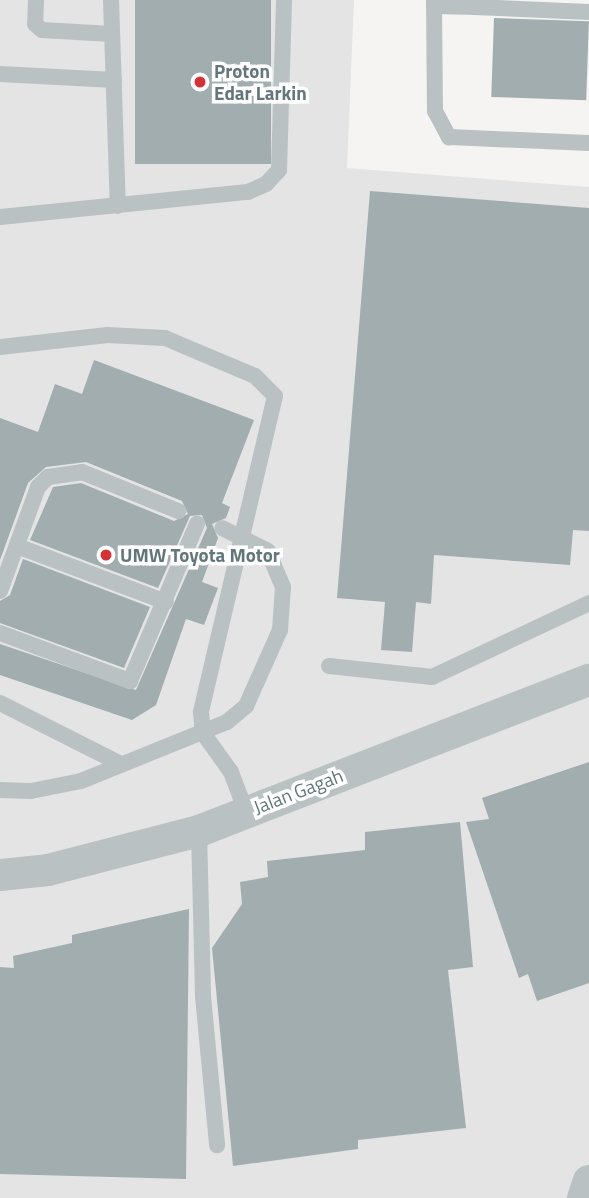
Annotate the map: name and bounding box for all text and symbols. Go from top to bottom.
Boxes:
place label: Proton Edar Larkin [214,60,307,104]
marker: Proton Edar Larkin [192,74,208,90]
place label: UMW Toyota Motor [120,544,280,566]
marker: UMW Toyota Motor [98,547,114,563]
street label: Jalan Gagah [250,764,346,818]

